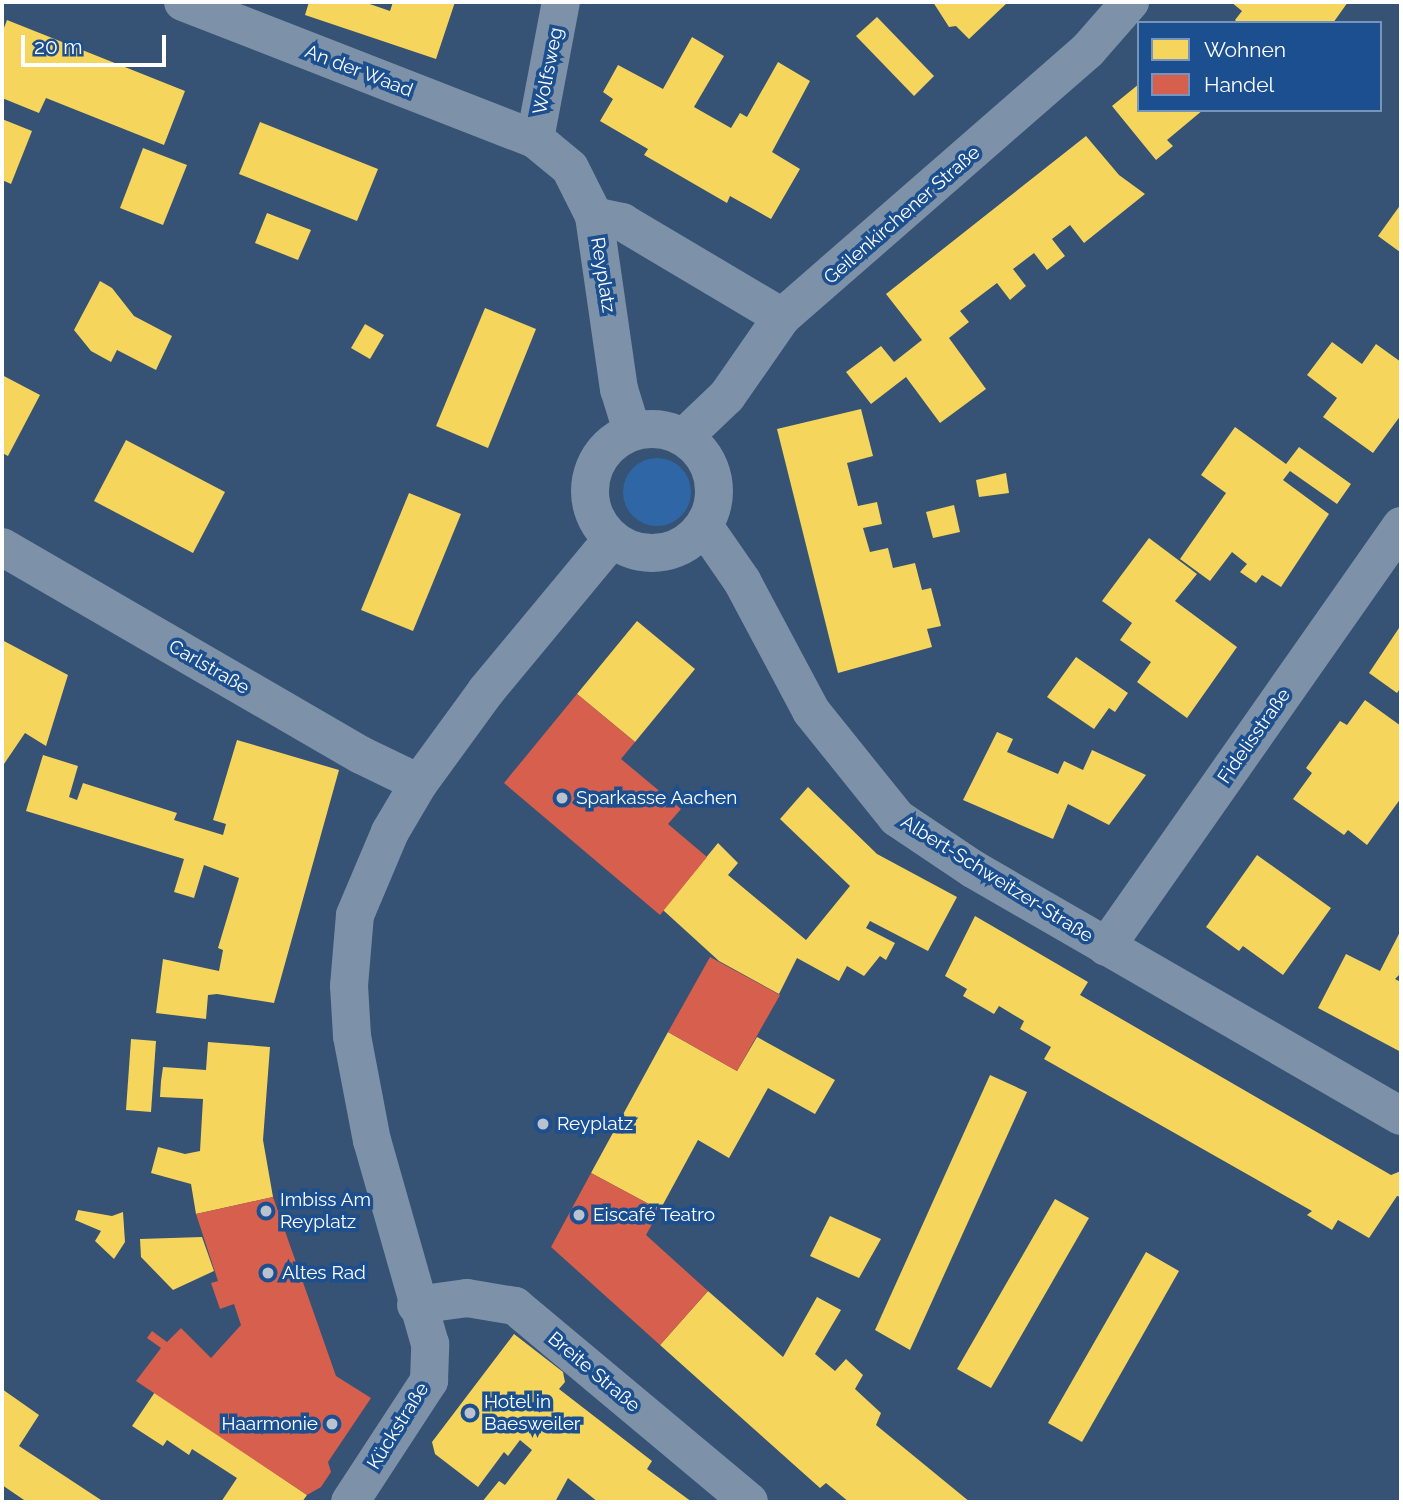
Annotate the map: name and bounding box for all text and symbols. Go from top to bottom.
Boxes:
scale bar [24,21,170,65]
legend [1137,21,1382,112]
street label: Wolfsweg [528,25,568,117]
text: 20 m [34,34,82,59]
text: Wohnen [1204,37,1286,62]
street label: An der Waad [301,40,417,102]
text: Handel [1204,72,1274,97]
street label: Geilenkirchener Straße [819,141,985,289]
street label: Reyplatz [586,236,620,314]
street label: Carlstraße [165,635,253,699]
street label: Fidelisstraße [1213,684,1295,788]
place label: Sparkasse Aachen [576,787,738,809]
marker: Sparkasse Aachen [554,790,570,806]
street label: Albert-Schweitzer-Straße [897,810,1097,948]
place label: Reyplatz [557,1113,633,1135]
marker: Reyplatz [535,1116,551,1132]
place label: Imbiss Am Reyplatz [280,1189,372,1233]
marker: Imbiss Am Reyplatz [258,1203,274,1219]
place label: Eiscafé Teatro [593,1204,715,1226]
marker: Eiscafé Teatro [571,1207,587,1223]
place label: Altes Rad [282,1262,366,1284]
marker: Altes Rad [260,1265,276,1281]
street label: Breite Straße [543,1327,645,1417]
street label: Kückstraße [362,1378,434,1474]
place label: Hotel in Baesweiler [484,1391,581,1435]
marker: Hotel in Baesweiler [462,1405,478,1421]
place label: Haarmonie [222,1413,318,1435]
marker: Haarmonie [324,1416,340,1432]

